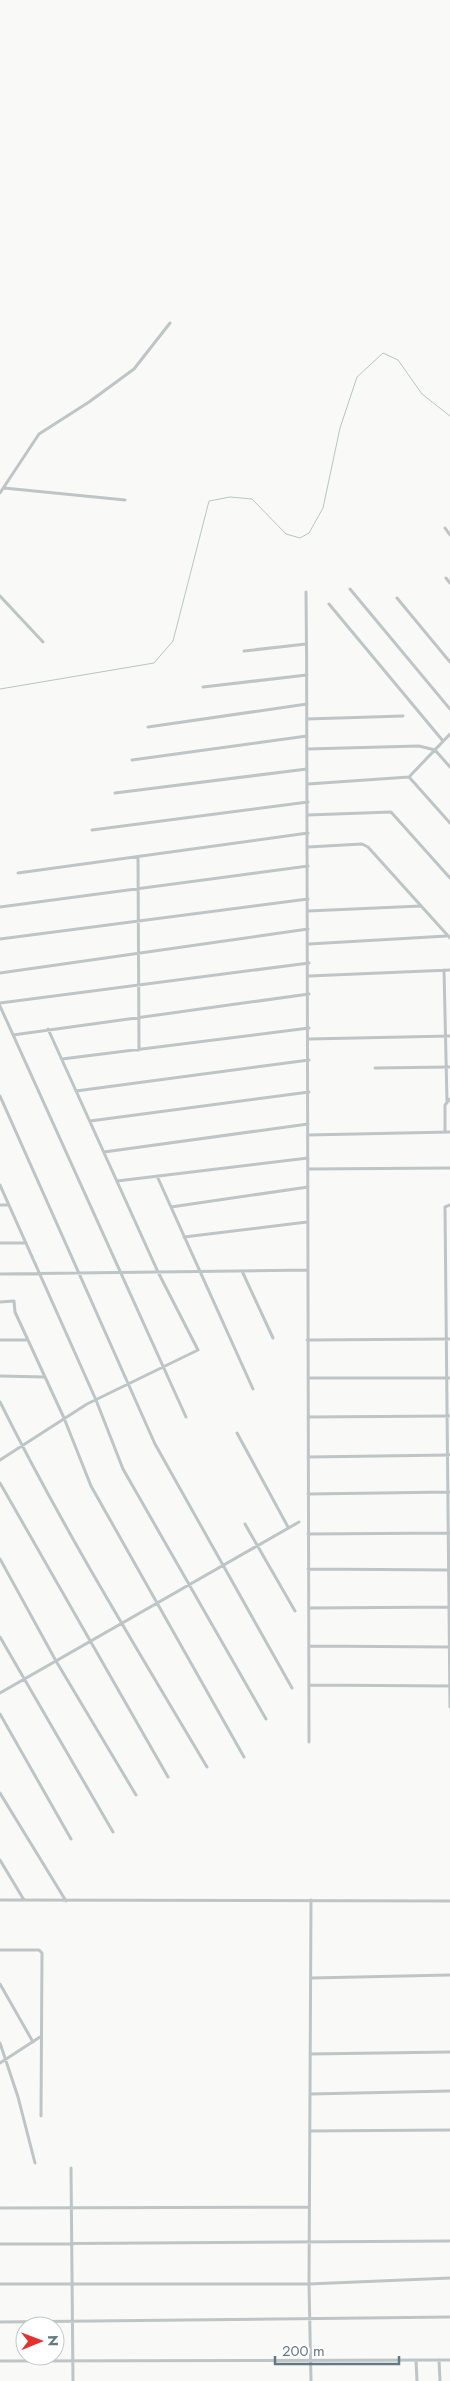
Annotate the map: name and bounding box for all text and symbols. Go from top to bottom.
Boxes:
north arrow [15,2316,65,2366]
scale bar [275,2334,399,2366]
text: N [43,2335,63,2347]
text: 200 m [282,2340,325,2362]

